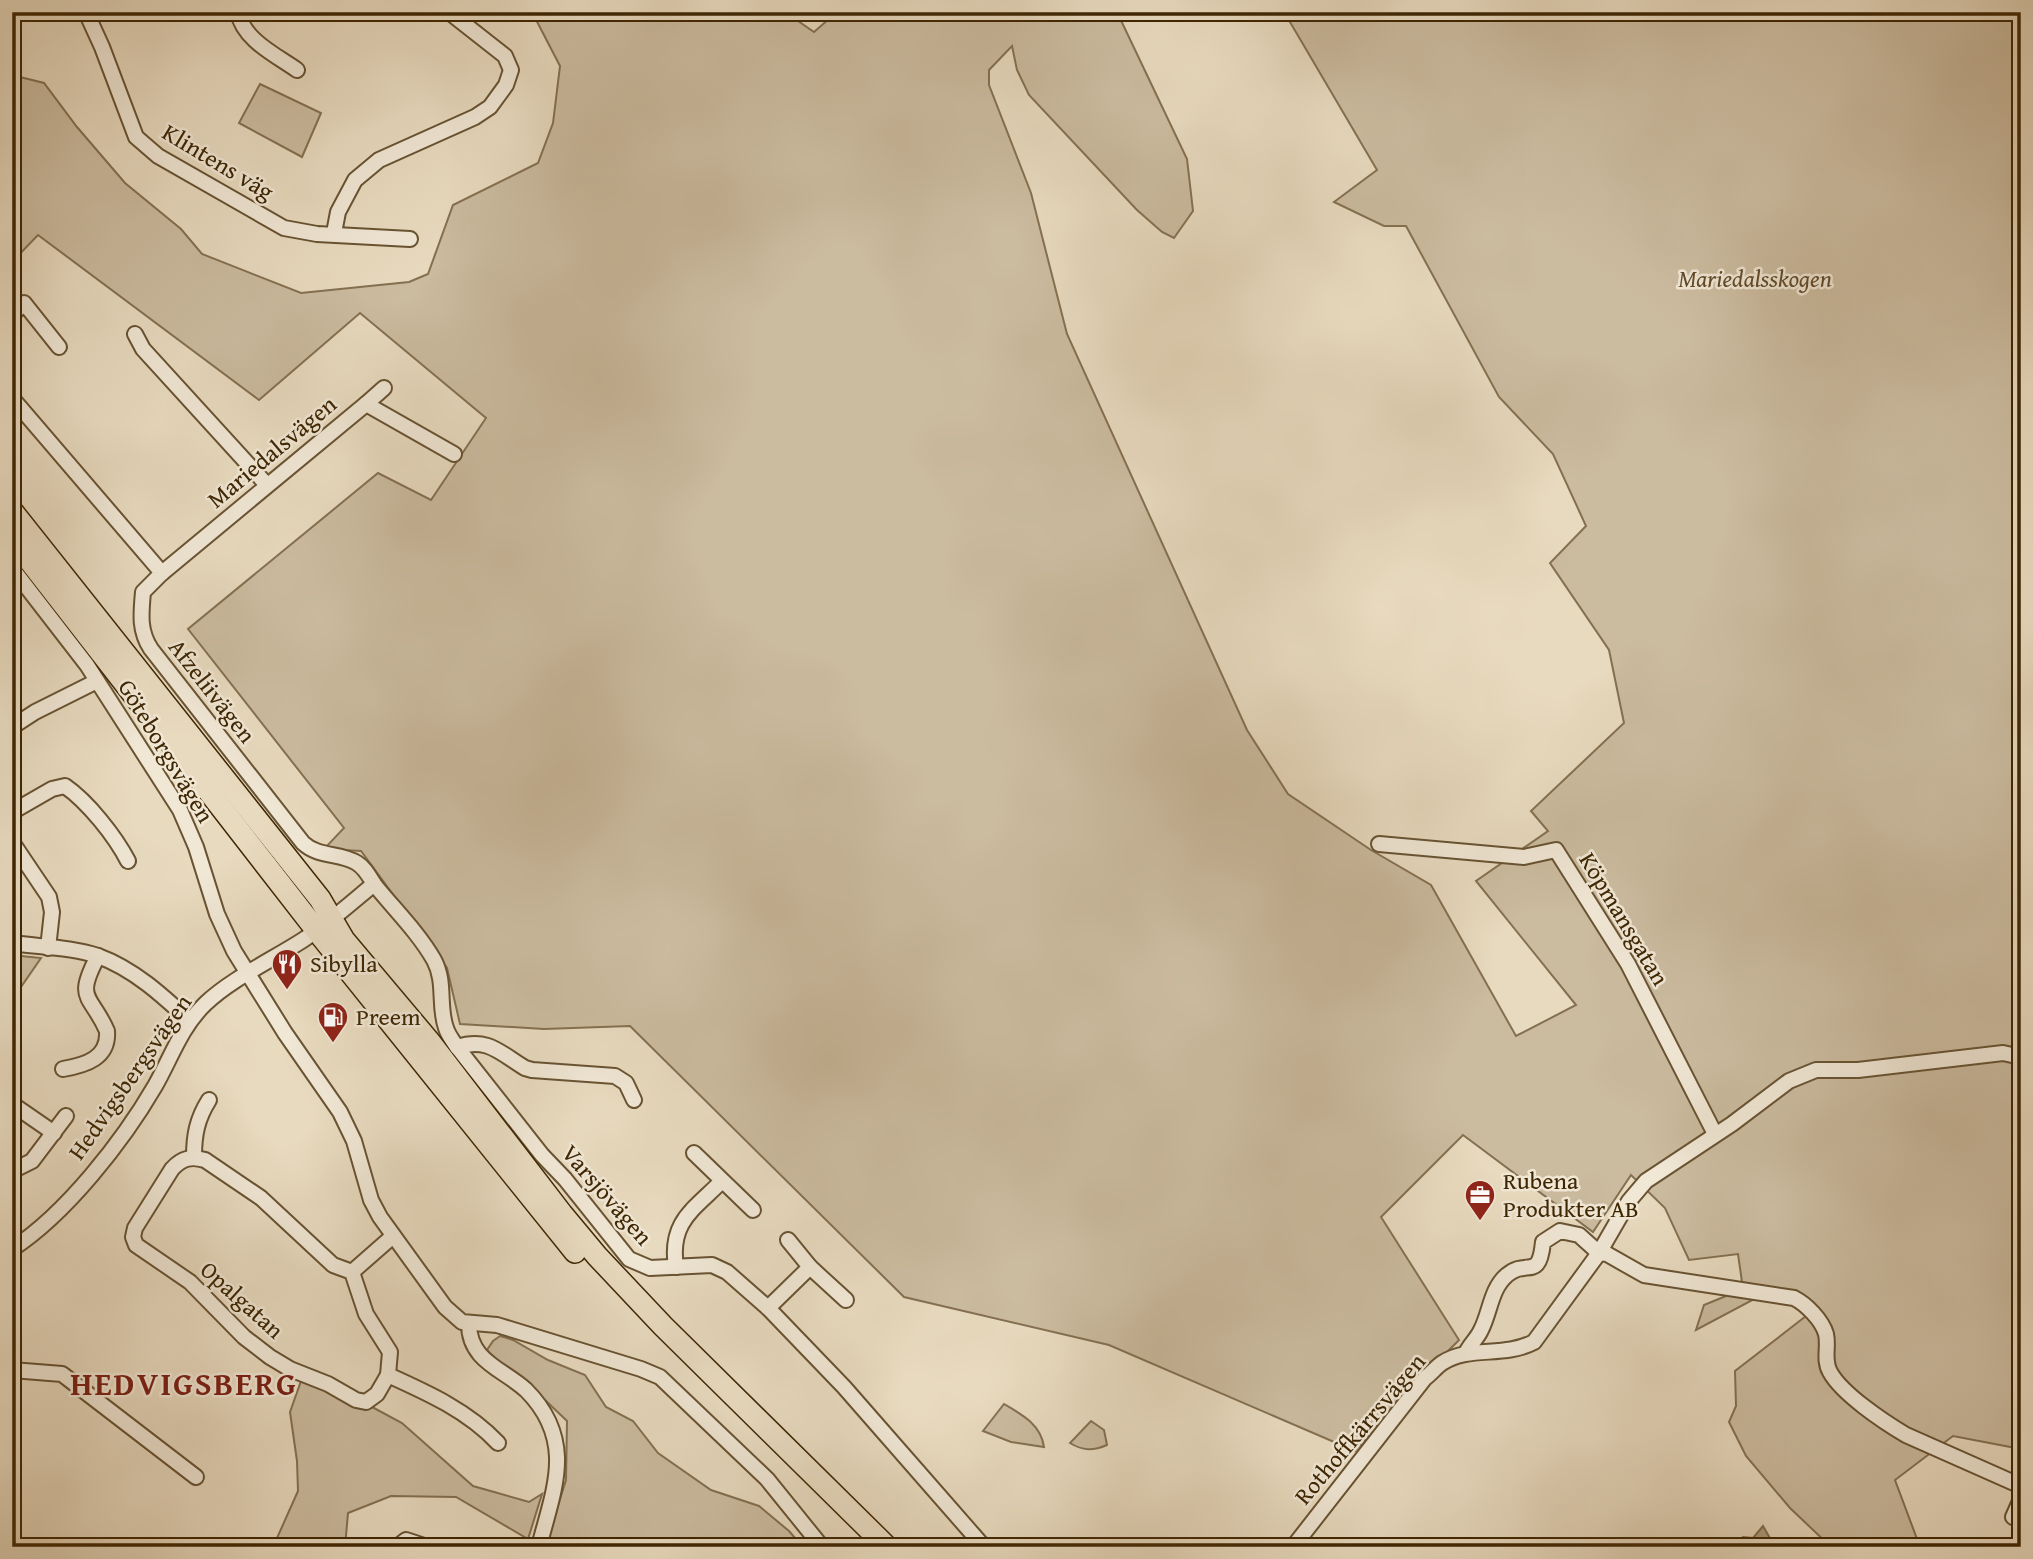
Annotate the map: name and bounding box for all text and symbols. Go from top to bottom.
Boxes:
street label: Klintens väg [156,115,281,209]
park label: Mariedalsskogen [1678,261,1832,296]
street label: Mariedalsvägen [199,387,344,516]
street label: Afzeliivägen [160,631,265,751]
street label: Göteborgsvägen [110,672,223,830]
street label: Köpmansgatan [1571,845,1678,992]
place label: Sibylla [310,946,378,981]
restaurant icon: Sibylla [270,947,304,991]
street label: Hedvigsbergsvägen [59,986,200,1167]
place label: Preem [356,999,421,1034]
fuel station icon: Preem [316,1000,350,1044]
street label: Varsjövägen [554,1136,662,1253]
place label: Rubena Produkter AB [1503,1163,1639,1226]
office icon: Rubena Produkter AB [1463,1178,1497,1222]
street label: Opalgatan [193,1252,292,1347]
street label: Rothoffkärrsvägen [1286,1345,1434,1512]
district label: HEDVIGSBERG [70,1360,298,1407]

